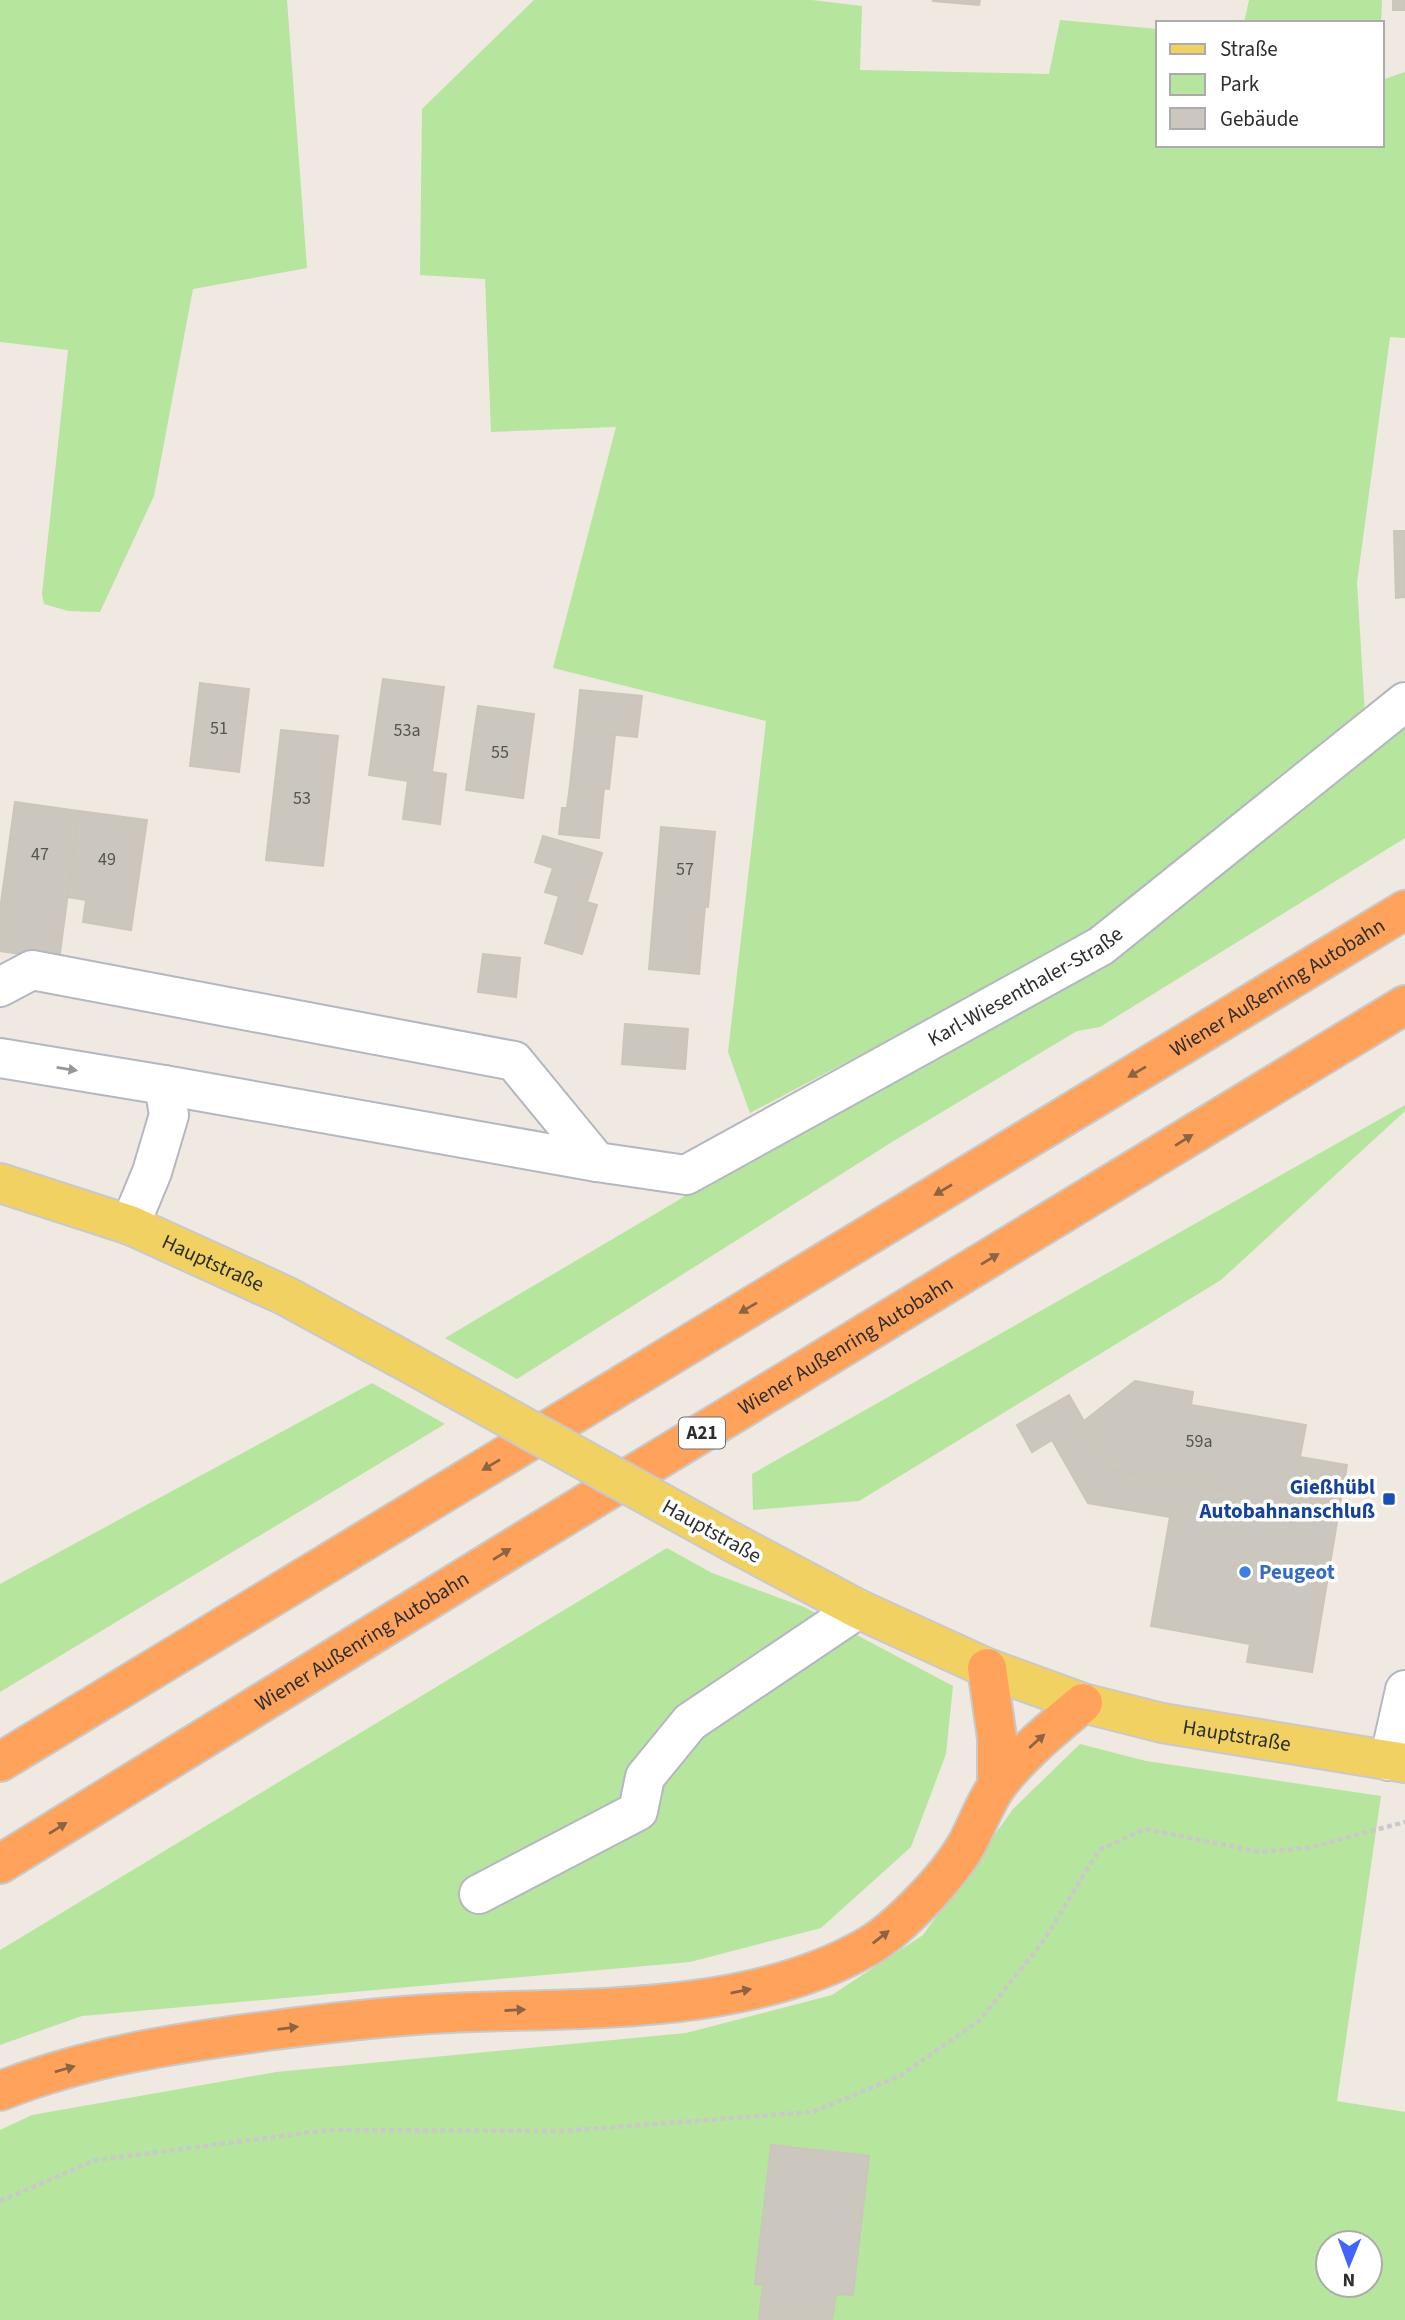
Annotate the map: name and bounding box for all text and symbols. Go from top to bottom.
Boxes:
legend [1156,21,1384,147]
text: Straße [1220,34,1278,64]
text: Park [1220,69,1260,99]
text: Gebäude [1220,104,1299,134]
house number: 51 [210,716,228,741]
house number: 53a [394,718,420,743]
house number: 55 [491,740,509,765]
house number: 53 [293,786,311,811]
house number: 47 [31,842,49,867]
house number: 49 [98,847,116,872]
house number: 57 [676,857,694,882]
street label: Wiener Außenring Autobahn [1164,911,1391,1064]
street label: Karl-Wiesenthaler-Straße [922,919,1129,1054]
one-way arrow [56,1064,78,1075]
one-way arrow [1128,1066,1147,1079]
one-way arrow [1175,1134,1194,1147]
one-way arrow [933,1184,952,1197]
street label: Hauptstraße [157,1227,269,1299]
one-way arrow [980,1252,1000,1265]
street label: Wiener Außenring Autobahn [732,1268,959,1422]
one-way arrow [739,1302,758,1315]
road number: A21 [679,1418,725,1448]
house number: 59a [1186,1429,1212,1454]
one-way arrow [482,1458,501,1471]
place label: Gießhübl Autobahnanschluß [1198,1472,1375,1526]
street label: Hauptstraße [657,1491,767,1571]
marker: Gießhübl Autobahnanschluß [1381,1491,1397,1507]
one-way arrow [493,1548,512,1561]
place label: Peugeot [1259,1557,1335,1587]
street label: Wiener Außenring Autobahn [249,1564,475,1719]
marker: Peugeot [1237,1564,1253,1580]
street label: Hauptstraße [1180,1712,1293,1759]
one-way arrow [1028,1734,1045,1750]
one-way arrow [49,1822,68,1835]
one-way arrow [871,1929,889,1944]
one-way arrow [730,1985,752,1996]
one-way arrow [504,2005,526,2016]
one-way arrow [277,2023,299,2034]
one-way arrow [54,2064,75,2074]
north arrow [1314,2229,1384,2299]
text: N [1342,2266,1355,2293]

